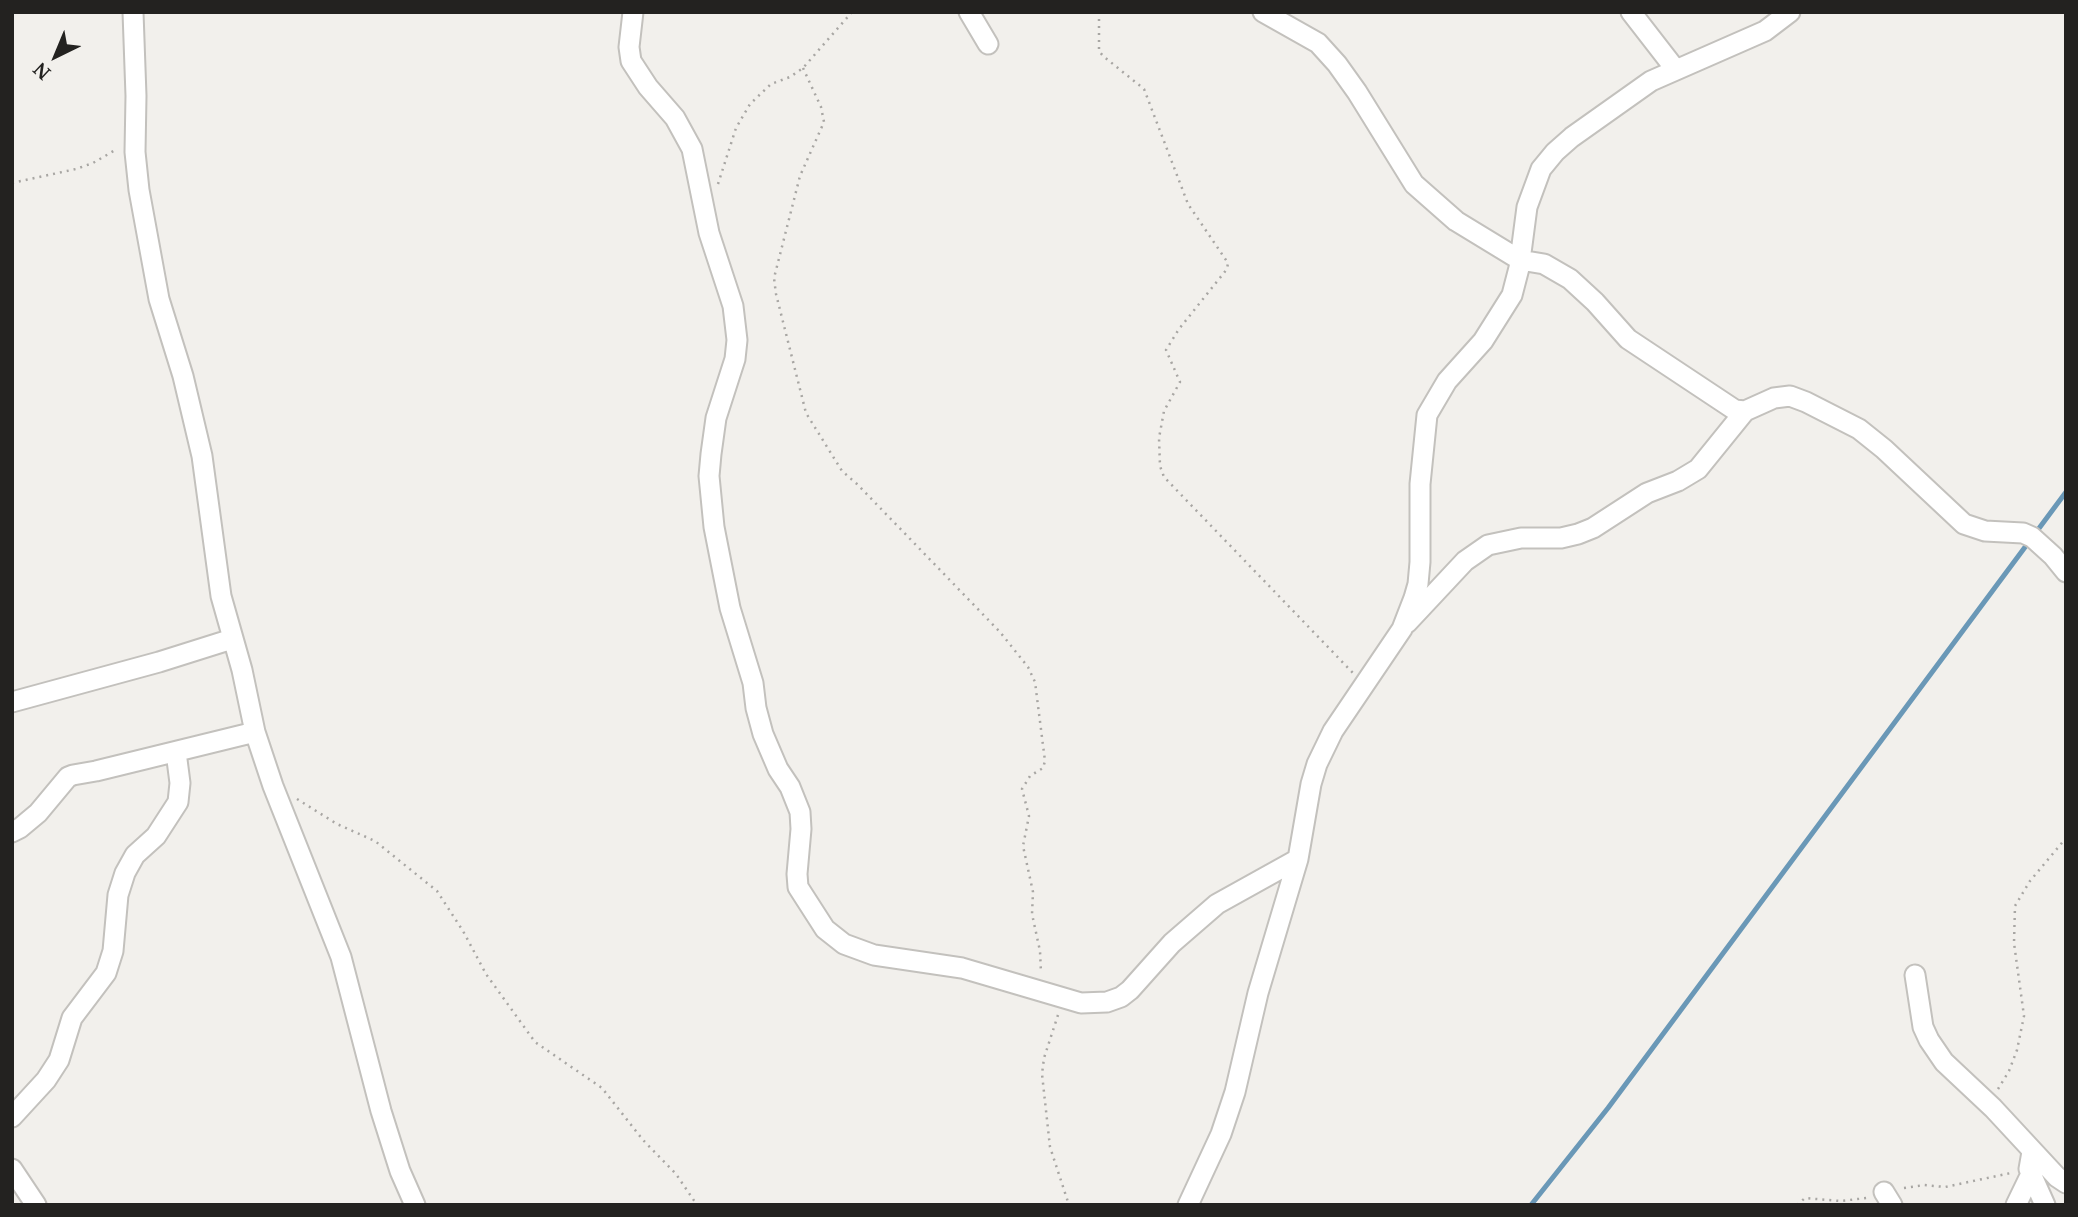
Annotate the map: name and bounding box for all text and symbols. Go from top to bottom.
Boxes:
north arrow [21,21,91,91]
text: N [27,57,56,86]

